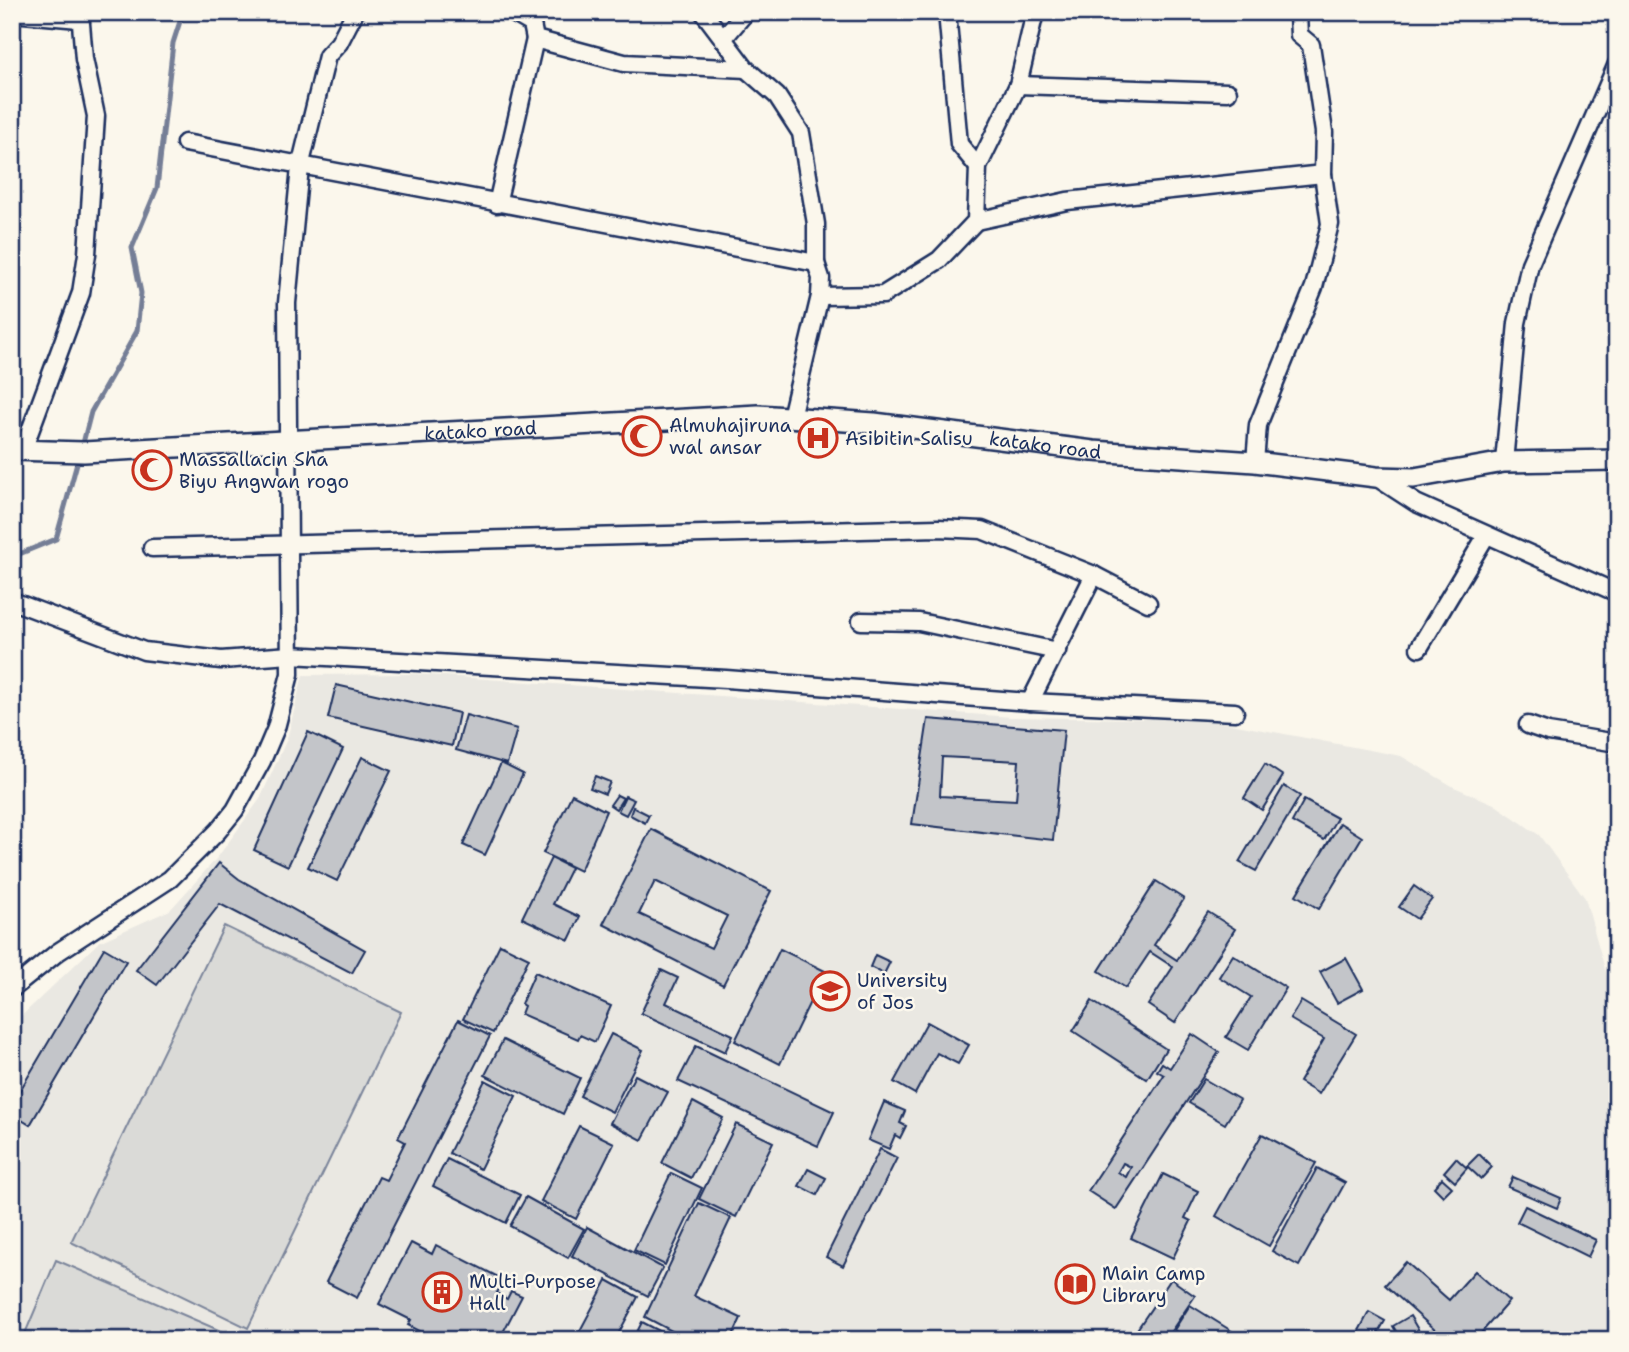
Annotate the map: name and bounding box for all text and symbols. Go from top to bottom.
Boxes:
place label: Almuhajiruna wal ansar [669,413,792,460]
street label: katako road [423,415,537,446]
mosque icon: Almuhajiruna wal ansar [621,415,663,457]
hospital icon: Asibitin Salisu [797,417,839,459]
street label: katako road [988,425,1102,464]
place label: Asibitin Salisu [845,426,973,451]
place label: Massallacin Sha Biyu Angwan rogo [179,447,349,494]
mosque icon: Massallacin Sha Biyu Angwan rogo [131,449,173,491]
place label: University of Jos [857,968,948,1015]
school or university icon: University of Jos [809,970,851,1012]
place label: Main Camp Library [1102,1261,1205,1308]
library icon: Main Camp Library [1054,1263,1096,1305]
place label: Multi-Purpose Hall [469,1269,596,1316]
building icon: Multi-Purpose Hall [421,1271,463,1313]

